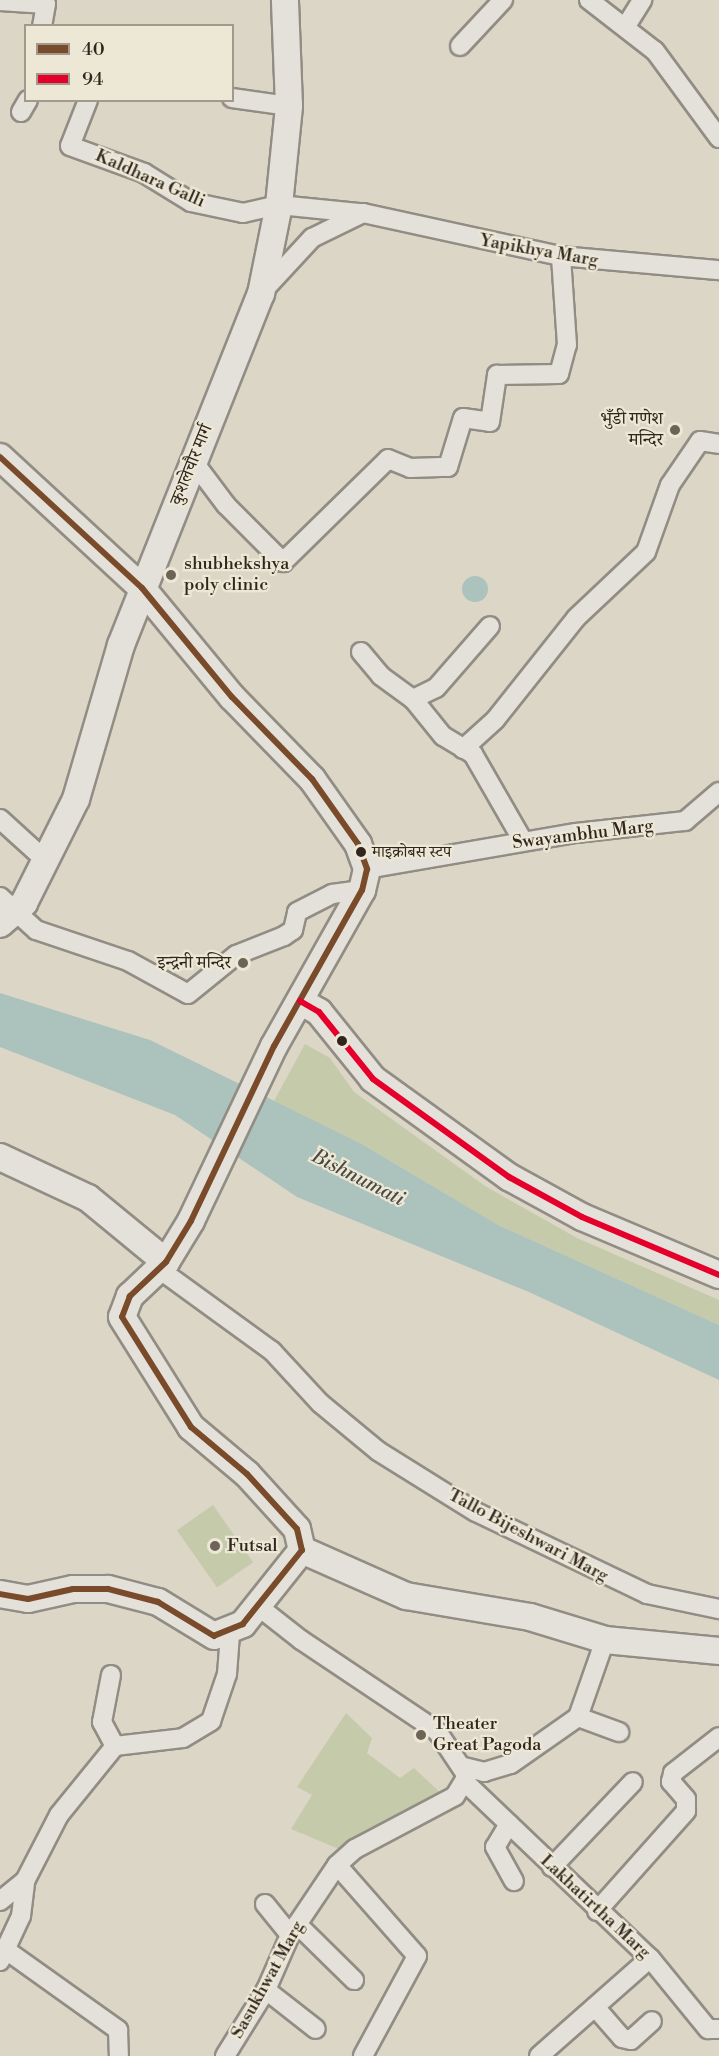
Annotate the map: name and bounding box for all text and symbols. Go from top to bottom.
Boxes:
legend [24,24,234,102]
text: 40 [82,38,105,61]
text: 94 [82,68,104,91]
street label: Kaldhara Galli [92,145,208,213]
street label: Yapikhya Marg [478,230,600,272]
place label: भुँडी गणेश मन्दिर [600,409,663,452]
street label: कुशलेचौर मार्ग [166,422,218,508]
marker: भुँडी गणेश मन्दिर [668,423,682,437]
place label: shubhekshya poly clinic [184,554,289,596]
marker: shubhekshya poly clinic [162,566,180,584]
street label: Swayambhu Marg [511,816,655,854]
place label: माइक्रोबस स्टप [372,842,451,862]
marker: माइक्रोबस स्टप [355,846,367,858]
place label: इन्द्रनी मन्दिर [157,952,231,974]
marker: इन्द्रनी मन्दिर [236,956,250,970]
unlabelled marker [336,1035,348,1047]
water label: Bishnumati [308,1144,408,1212]
street label: Tallo Bijeshwari Marg [444,1485,612,1587]
place label: Futsal [227,1535,278,1557]
marker: Futsal [208,1539,222,1553]
place label: Theater Great Pagoda [433,1714,541,1756]
marker: Theater Great Pagoda [414,1728,428,1742]
street label: Lakhatirtha Marg [535,1850,655,1964]
street label: Sasukhwat Marg [227,1917,309,2043]

